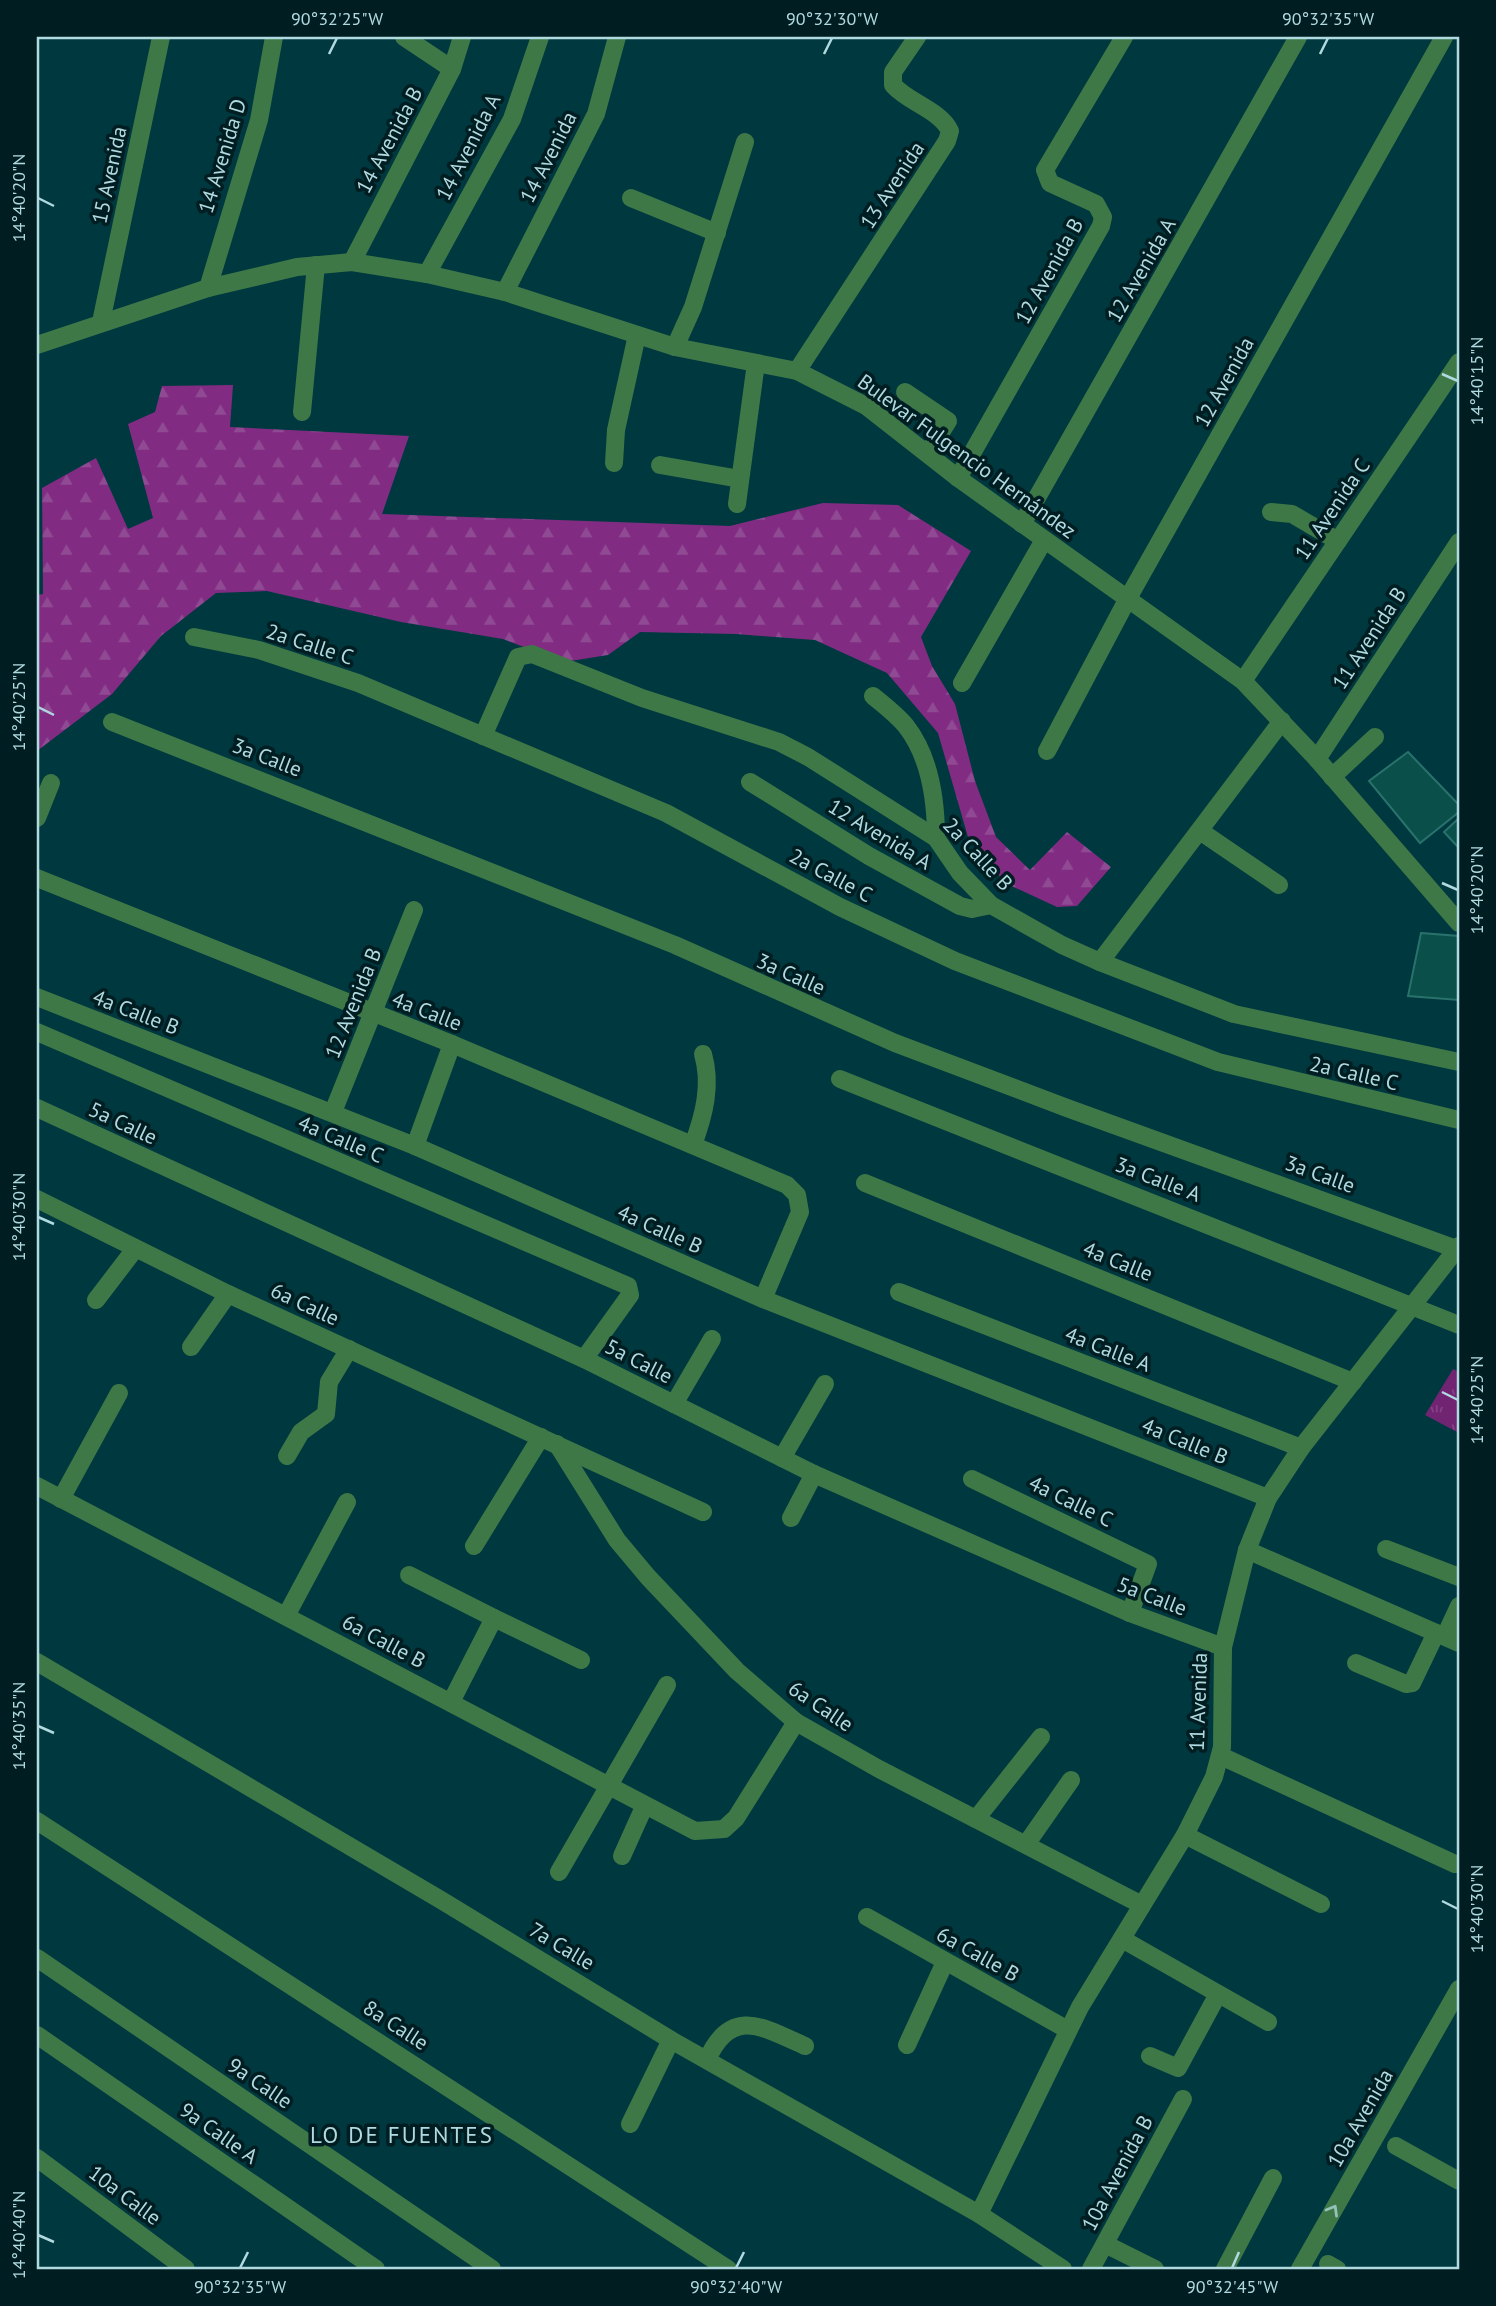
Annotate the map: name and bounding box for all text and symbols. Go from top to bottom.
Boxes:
text: 90°32'25"W [291,7,383,30]
text: 90°32'30"W [786,7,878,30]
text: 90°32'35"W [1282,7,1374,30]
street label: 14 Avenida B [350,82,428,198]
street label: 14 Avenida A [430,89,507,205]
street label: 14 Avenida D [192,96,252,216]
street label: 14 Avenida [514,107,582,207]
street label: 15 Avenida [86,124,132,226]
street label: 13 Avenida [854,136,930,234]
text: 14°40'20"N [7,154,30,242]
street label: 12 Avenida A [1100,212,1182,327]
street label: 12 Avenida B [1009,213,1089,329]
street label: 12 Avenida [1188,332,1260,432]
text: 14°40'15"N [1465,337,1488,425]
street label: Bulevar Fulgencio Hernández [853,368,1081,544]
street label: 11 Avenida C [1288,453,1376,565]
street label: 11 Avenida B [1326,582,1412,694]
street label: 2a Calle C [263,617,357,671]
text: 14°40'25"N [7,663,30,751]
street label: 3a Calle [228,731,306,783]
street label: 12 Avenida A [823,793,937,876]
street label: 2a Calle B [937,812,1019,896]
street label: 2a Calle C [785,842,877,908]
text: 14°40'20"N [1465,846,1488,934]
street label: 12 Avenida B [319,944,387,1062]
street label: 3a Calle [752,947,830,1001]
street label: 4a Calle B [89,983,183,1041]
street label: 4a Calle [388,985,466,1037]
street label: 2a Calle C [1307,1050,1401,1096]
street label: 5a Calle [84,1095,162,1151]
street label: 4a Calle C [294,1109,388,1169]
street label: 3a Calle [1281,1149,1359,1199]
street label: 3a Calle A [1111,1150,1205,1208]
text: 14°40'30"N [7,1173,30,1261]
street label: 4a Calle B [613,1198,707,1260]
street label: 4a Calle [1079,1235,1157,1287]
street label: 6a Calle [266,1276,344,1332]
street label: 4a Calle A [1061,1320,1155,1378]
street label: 5a Calle [601,1333,677,1389]
text: 14°40'25"N [1465,1356,1488,1444]
street label: 4a Calle B [1138,1412,1232,1470]
street label: 4a Calle C [1025,1469,1117,1533]
street label: 5a Calle [1113,1570,1191,1622]
street label: 6a Calle B [338,1608,430,1674]
street label: 11 Avenida [1183,1652,1213,1752]
street label: 6a Calle [783,1675,859,1737]
text: 14°40'35"N [7,1682,30,1770]
text: 14°40'30"N [1465,1865,1488,1953]
street label: 7a Calle [524,1916,600,1976]
street label: 6a Calle B [932,1920,1024,1988]
street label: 8a Calle [358,1994,434,2056]
street label: 9a Calle [222,2052,298,2114]
street label: 10a Avenida [1321,2064,1399,2172]
street label: 9a Calle A [175,2096,264,2170]
street label: 10a Avenida B [1075,2111,1159,2235]
district label: LO DE FUENTES [310,2120,494,2149]
street label: 10a Calle [83,2159,167,2231]
text: 14°40'40"N [7,2191,30,2279]
one-way arrow [1325,2205,1338,2218]
text: 90°32'35"W [194,2275,286,2298]
text: 90°32'40"W [690,2275,782,2298]
text: 90°32'45"W [1186,2275,1278,2298]

